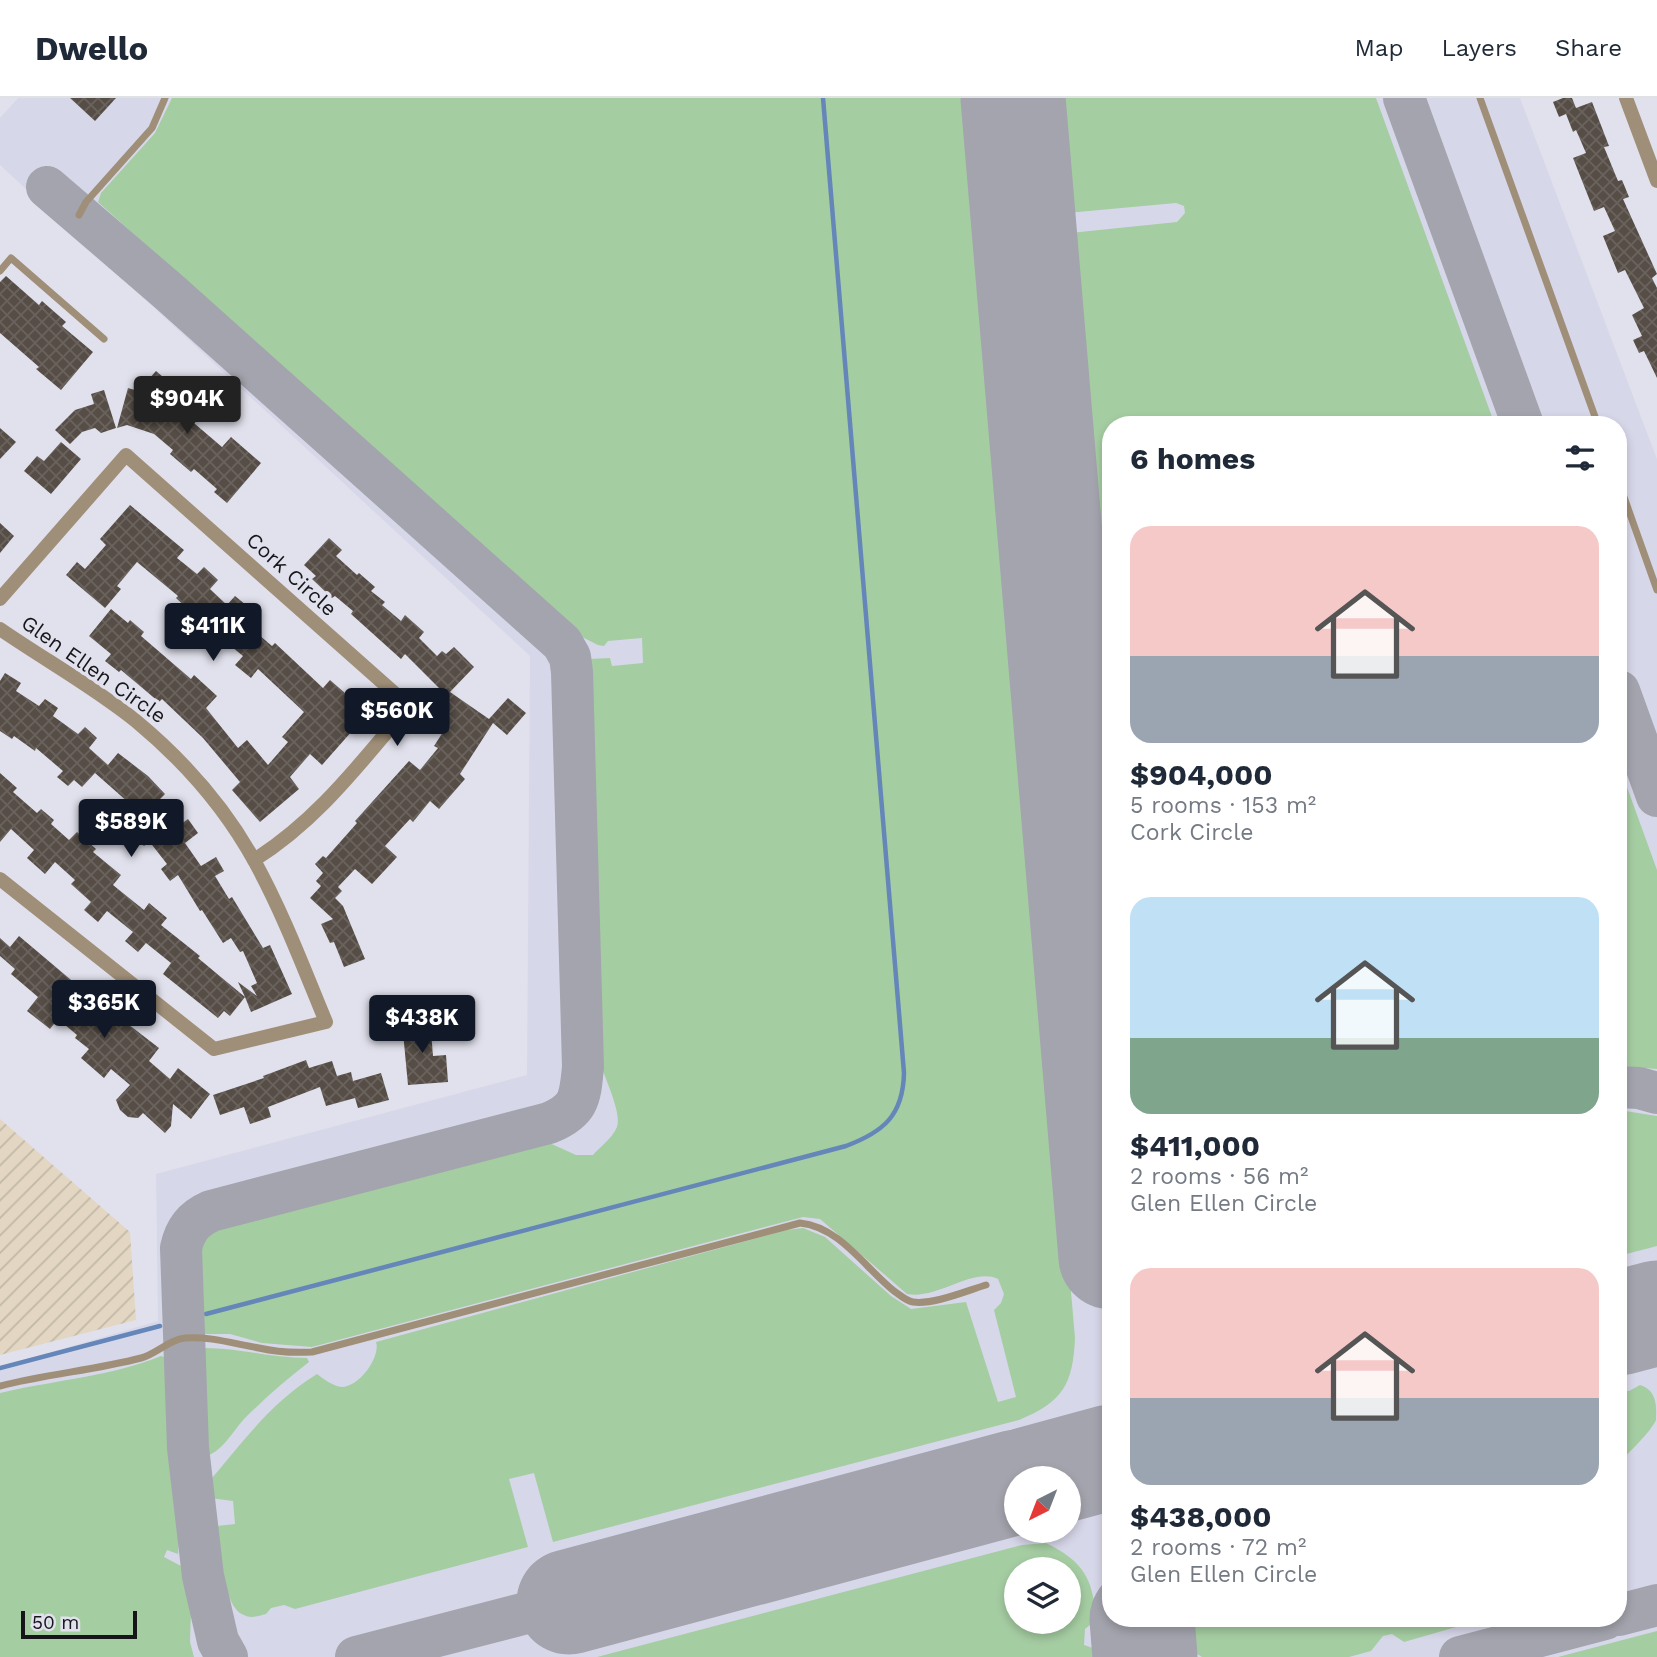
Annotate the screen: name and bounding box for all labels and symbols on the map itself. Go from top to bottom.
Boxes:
pin: $904K [138,376,236,436]
street label: Cork Circle [242,527,342,621]
pin: $411K [164,603,262,663]
street label: Glen Ellen Circle [17,610,171,728]
pin: $560K [348,688,446,748]
pin: $589K [82,800,180,859]
pin: $365K [55,981,153,1040]
pin: $438K [373,996,471,1055]
north arrow [1004,1466,1082,1544]
scale bar [21,1608,136,1640]

